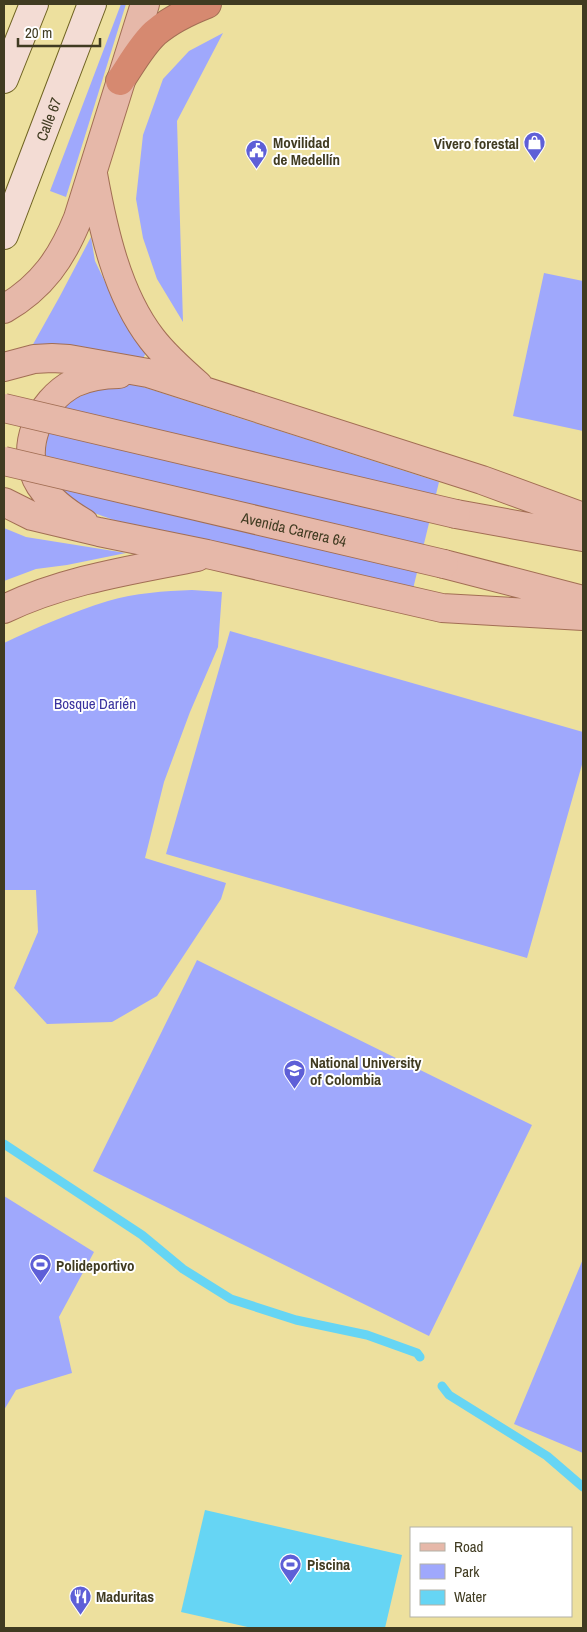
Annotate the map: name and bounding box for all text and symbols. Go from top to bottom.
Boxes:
scale bar [18,15,100,47]
text: 20 m [25,22,52,43]
street label: Calle 67 [30,94,66,144]
shop icon: Vivero forestal [523,131,547,162]
place label: Movilidad de Medellín [273,132,340,170]
place label: Vivero forestal [434,133,519,154]
public building icon: Movilidad de Medellín [245,139,269,170]
street label: Avenida Carrera 64 [239,506,349,551]
park label: Bosque Darién [54,693,136,714]
place label: National University of Colombia [310,1052,422,1090]
school or university icon: National University of Colombia [282,1059,306,1090]
sports icon: Polideportivo [28,1253,52,1284]
place label: Polideportivo [56,1255,135,1276]
legend [410,1527,572,1617]
text: Road [454,1536,483,1557]
sports icon: Piscina [279,1552,303,1583]
place label: Piscina [307,1554,350,1575]
text: Park [454,1561,480,1582]
restaurant icon: Maduritas [68,1584,92,1615]
place label: Maduritas [96,1586,154,1607]
text: Water [454,1586,486,1607]

